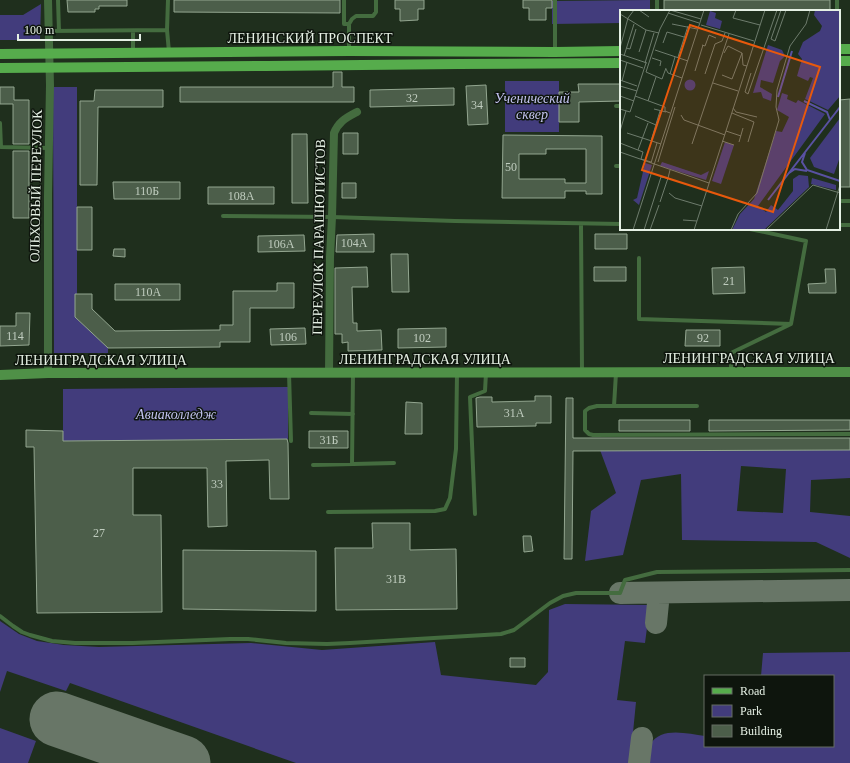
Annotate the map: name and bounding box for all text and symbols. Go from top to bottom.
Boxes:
inset map [620,10,840,230]
scale bar [18,16,140,42]
text: 100 m [24,23,55,37]
street label: ЛЕНИНСКИЙ ПРОСПЕКТ [227,30,393,46]
house number: 32 [406,91,418,105]
park label: Ученический сквер [494,91,570,122]
house number: 34 [471,98,483,112]
street label: ОЛЬХОВЫЙ ПЕРЕУЛОК [26,109,45,263]
street label: ПЕРЕУЛОК ПАРАШЮТИСТОВ [310,139,328,335]
house number: 50 [505,160,517,174]
house number: 110Б [135,184,159,198]
house number: 108А [228,189,255,203]
house number: 104А [341,236,368,250]
house number: 106А [268,237,295,251]
house number: 21 [723,274,735,288]
house number: 110А [135,285,161,299]
house number: 114 [6,329,24,343]
house number: 106 [279,330,297,344]
house number: 102 [413,331,431,345]
house number: 92 [697,331,709,345]
street label: ЛЕНИНГРАДСКАЯ УЛИЦА [663,351,836,366]
street label: ЛЕНИНГРАДСКАЯ УЛИЦА [339,352,512,367]
street label: ЛЕНИНГРАДСКАЯ УЛИЦА [15,353,188,368]
house number: 31А [504,406,525,420]
park label: Авиаколледж [135,407,216,422]
house number: 31Б [320,433,339,447]
house number: 33 [211,477,223,491]
house number: 27 [93,526,105,540]
house number: 31В [386,572,406,586]
legend [704,675,834,747]
text: Road [740,684,765,698]
text: Park [740,704,762,718]
text: Building [740,724,782,738]

